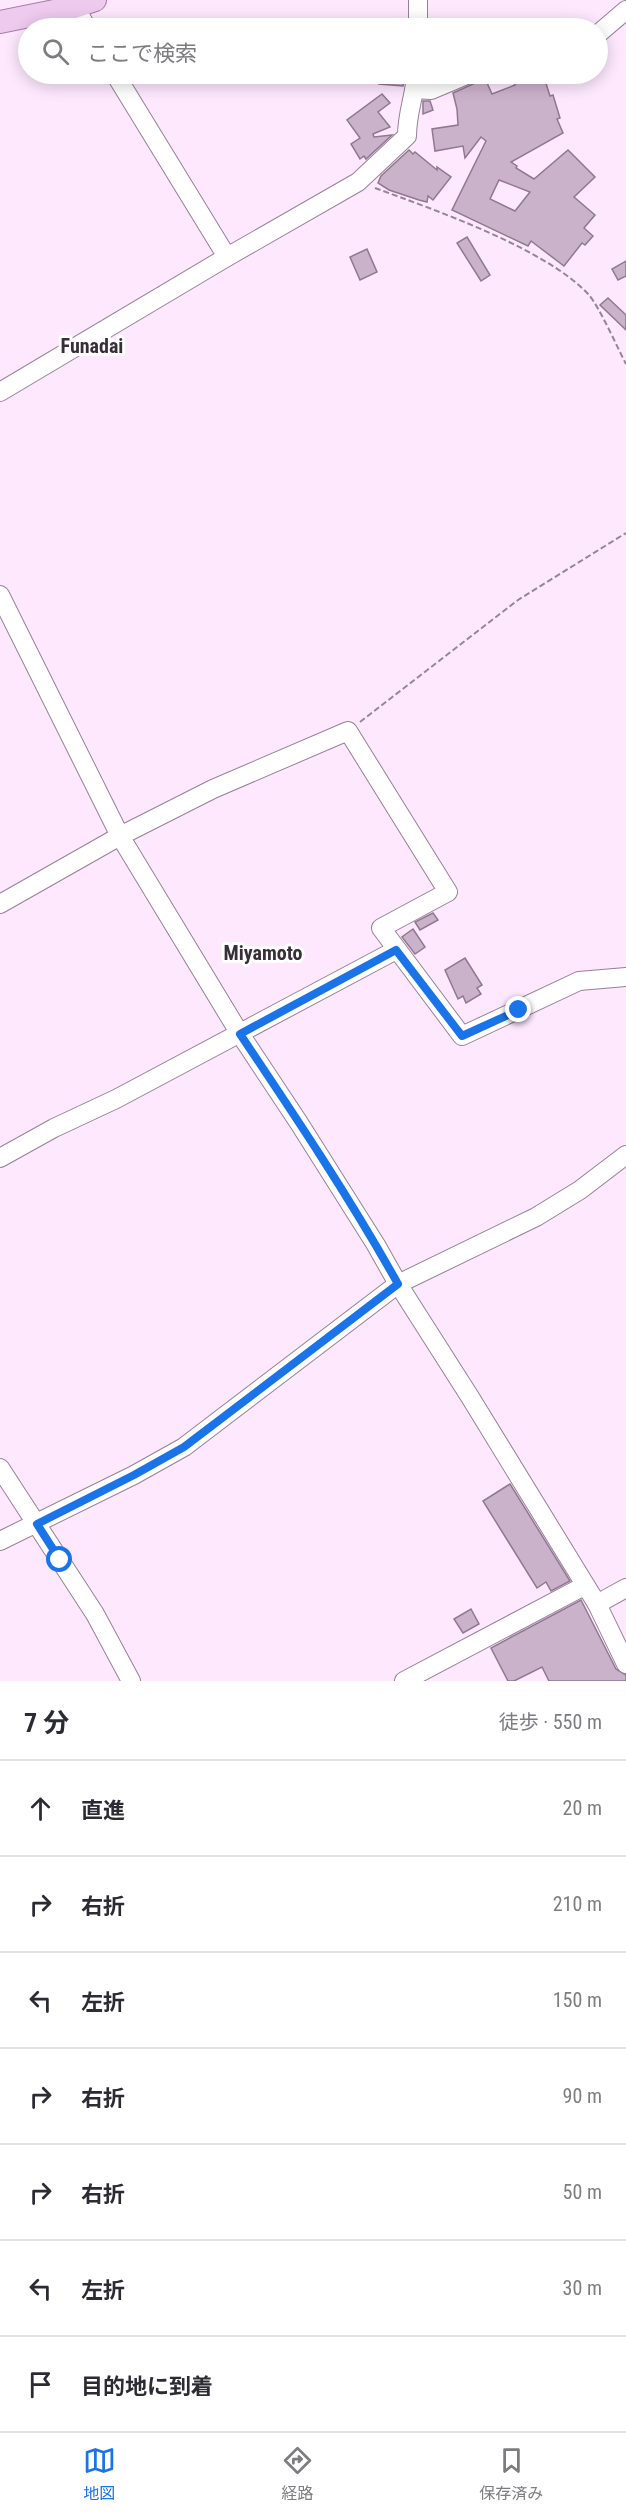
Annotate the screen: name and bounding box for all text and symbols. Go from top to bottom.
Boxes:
search box [18,18,608,84]
icon: search [39,35,72,68]
text: ここで検索 [87,41,197,66]
district label: Funadai [61,334,123,358]
district label: Miyamoto [224,941,303,965]
route end [505,996,531,1022]
route start [46,1546,72,1572]
text: 7 分 [24,1708,69,1738]
text: 徒歩 · 550 m [499,1710,602,1734]
icon: ahead [24,1792,57,1825]
text: 20 m [563,1796,602,1820]
text: 直進 [81,1798,125,1823]
icon: right [24,1888,57,1921]
text: 210 m [553,1892,602,1916]
text: 右折 [81,1894,125,1919]
icon: left [24,1984,57,2017]
text: 150 m [553,1988,602,2012]
text: 左折 [81,1990,125,2015]
icon: right [24,2080,57,2113]
text: 90 m [563,2084,602,2108]
text: 右折 [81,2086,125,2111]
icon: right [24,2176,57,2209]
text: 50 m [563,2180,602,2204]
text: 右折 [81,2182,125,2207]
icon: left [24,2272,57,2305]
text: 30 m [563,2276,602,2300]
text: 左折 [81,2278,125,2303]
icon: arrive [24,2368,57,2401]
text: 目的地に到着 [81,2374,213,2399]
tab: 地図 [83,2444,116,2504]
tab: 経路 [281,2444,314,2504]
tab: 保存済み [479,2444,543,2504]

